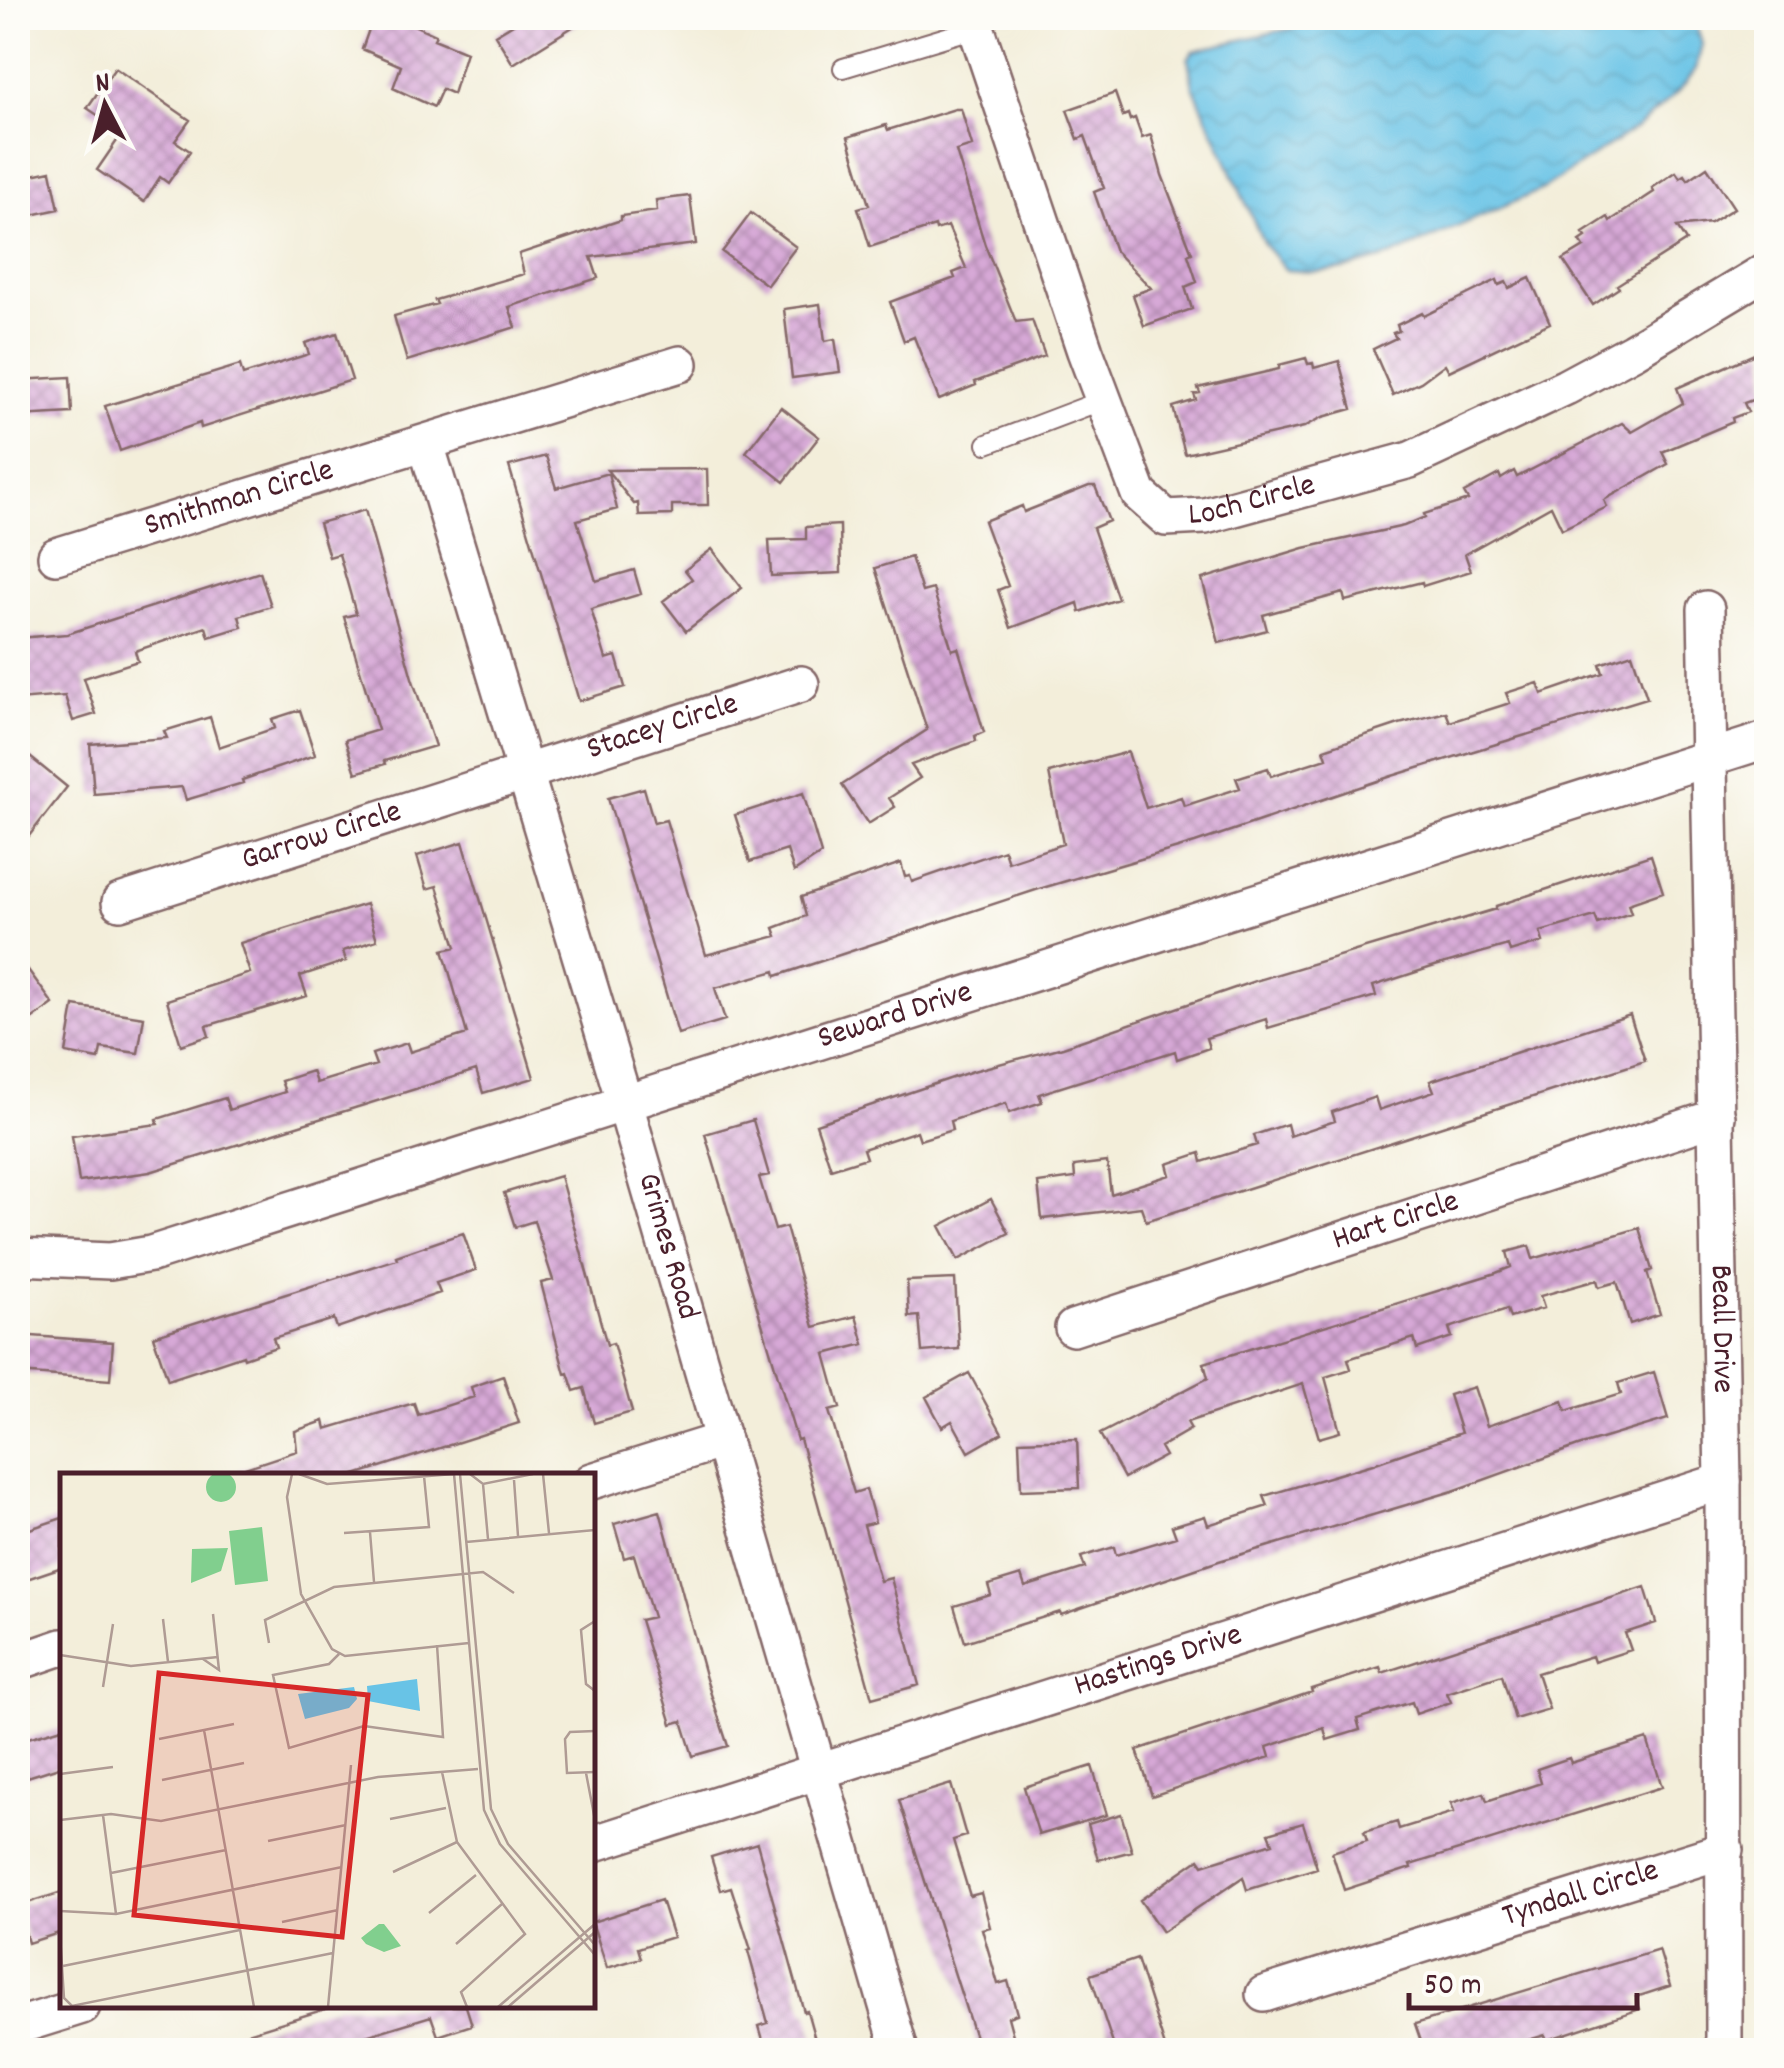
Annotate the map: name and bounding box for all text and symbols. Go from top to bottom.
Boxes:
north arrow [55,55,155,155]
text: N [94,64,112,106]
street label: Smithman Circle [139,449,340,550]
street label: Loch Circle [1187,464,1321,540]
street label: Stacey Circle [581,682,744,774]
street label: Garrow Circle [236,790,408,884]
street label: Seward Drive [812,971,979,1063]
street label: Grimes Road [623,1168,710,1326]
street label: Hart Circle [1327,1180,1465,1264]
street label: Beall Drive [1696,1264,1744,1394]
inset map [60,1473,595,2008]
street label: Hastings Drive [1069,1614,1248,1711]
street label: Tyndall Circle [1497,1849,1665,1941]
scale bar [1409,1948,1636,2010]
text: 50 m [1424,1966,1482,2009]

